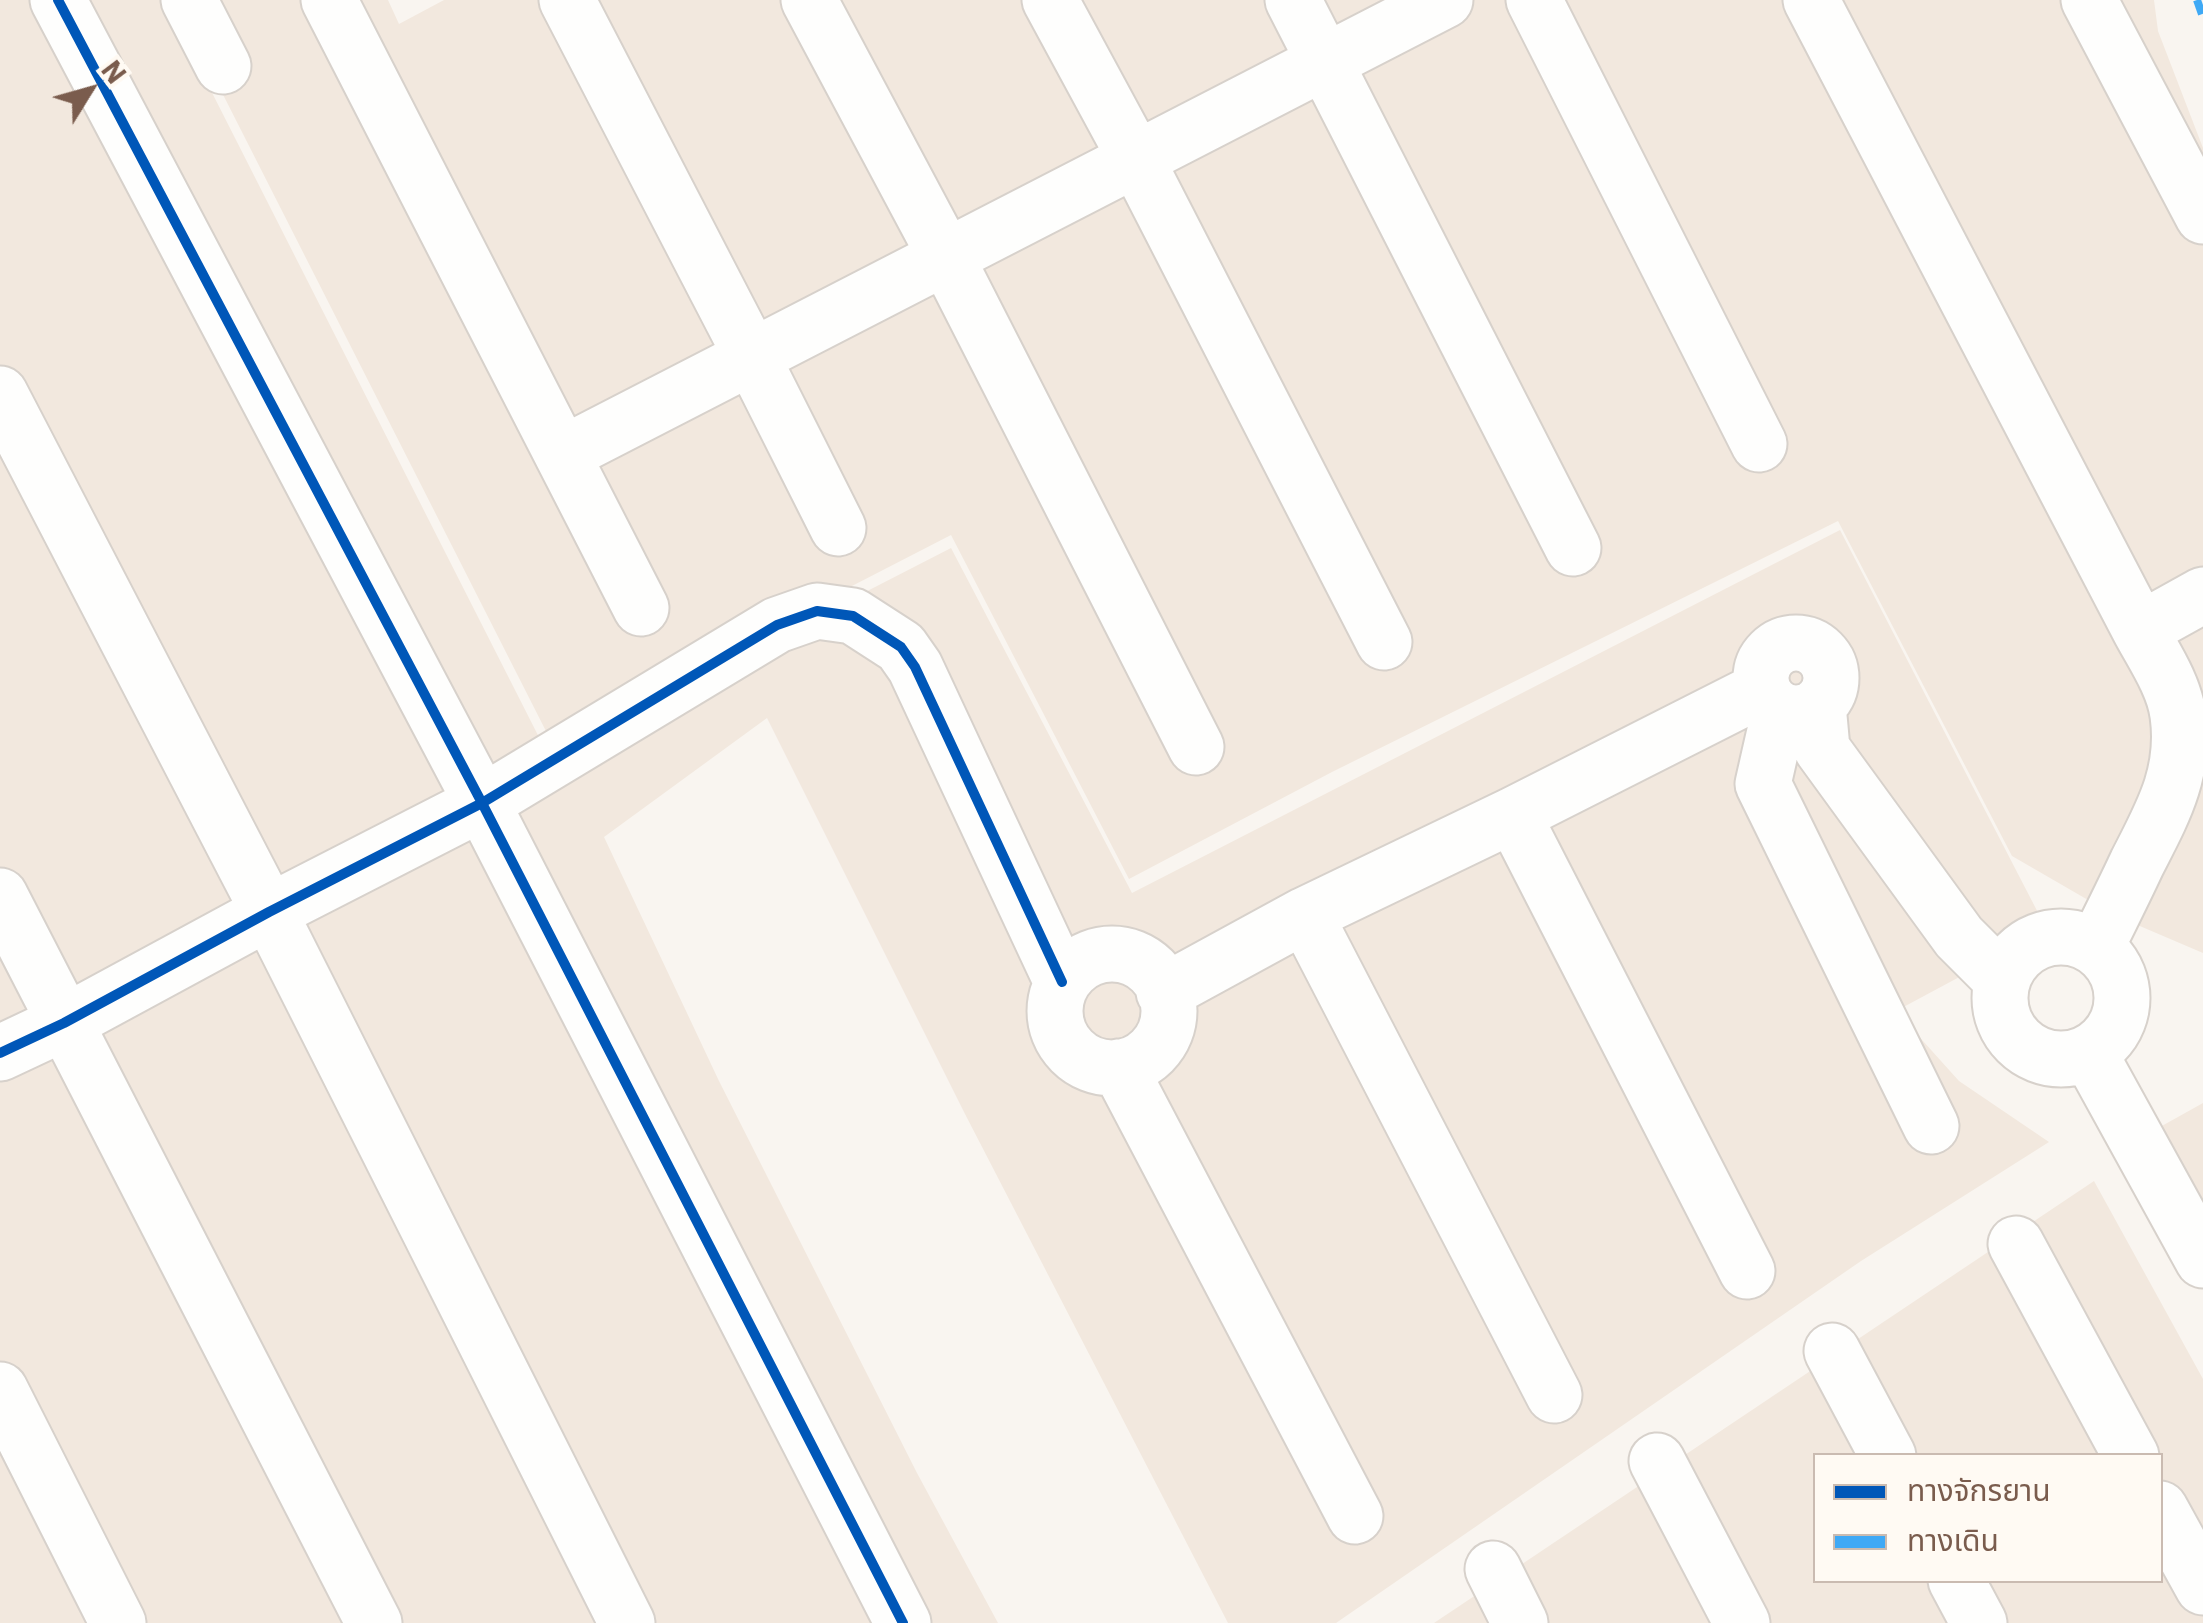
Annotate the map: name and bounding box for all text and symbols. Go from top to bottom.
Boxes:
north arrow [40,40,140,140]
text: N [93,52,135,91]
legend [1813,1453,2163,1583]
text: ทางจักรยาน [1907,1470,2051,1509]
text: ทางเดิน [1907,1520,1999,1559]

